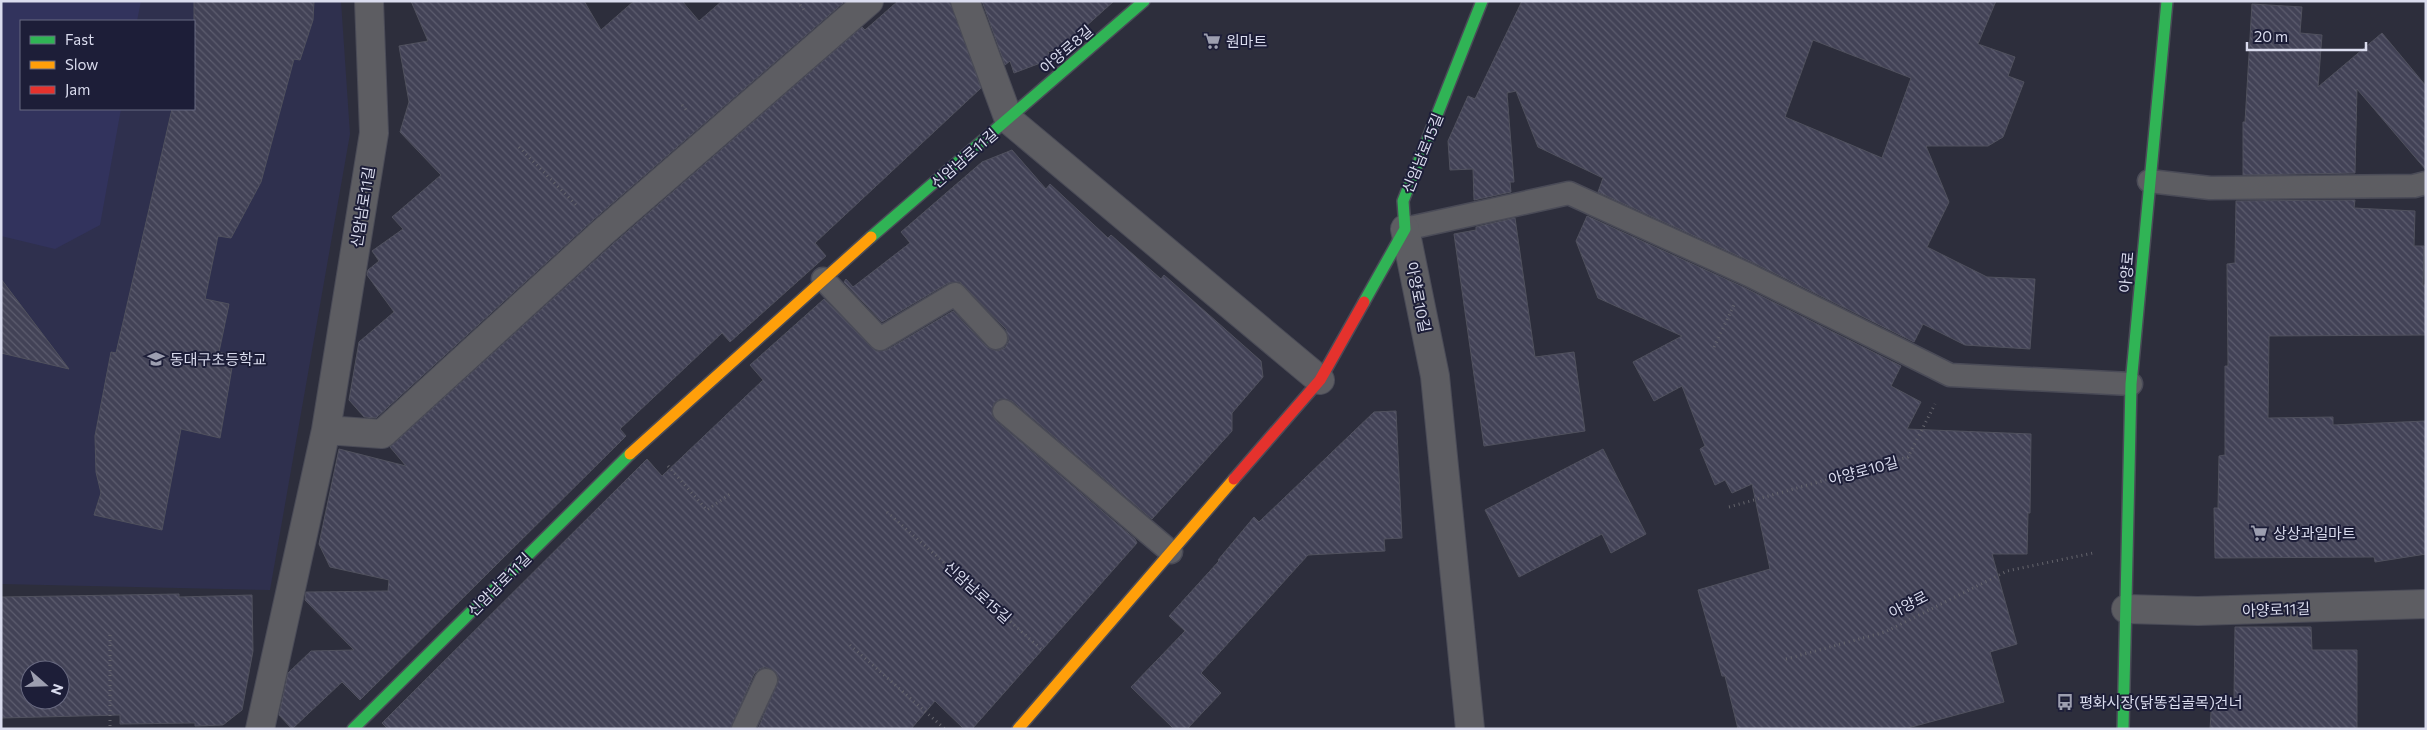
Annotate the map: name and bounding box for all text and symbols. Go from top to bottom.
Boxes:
legend [20,20,195,110]
scale bar [2247,20,2366,52]
street label: 아양로8길 [1036,21,1096,77]
text: 20 m [2254,27,2288,45]
text: Fast [65,30,94,48]
supermarket icon: 원마트 [1202,31,1222,51]
place label: 원마트 [1226,32,1268,50]
text: Slow [65,55,98,73]
text: Jam [65,80,90,98]
street label: 신암남로15길 [1398,111,1446,195]
street label: 신암남로11길 [927,124,1001,192]
street label: 신암남로11길 [347,165,377,249]
street label: 아양로 [2115,251,2137,293]
street label: 아양로10길 [1403,260,1435,334]
school or university icon: 동대구초등학교 [146,349,166,369]
place label: 동대구초등학교 [170,350,267,368]
street label: 아양로10길 [1826,452,1900,488]
supermarket icon: 상상과일마트 [2249,523,2269,543]
place label: 상상과일마트 [2273,524,2356,542]
street label: 신암남로11길 [464,549,534,619]
street label: 신암남로15길 [941,557,1015,627]
street label: 아양로 [1885,587,1931,621]
street label: 아양로11길 [2242,599,2310,619]
north arrow [20,660,70,710]
text: N [48,682,67,697]
bus stop icon: 평화시장(닭똥집골목)건너 [2055,692,2075,712]
place label: 평화시장(닭똥집골목)건너 [2079,693,2242,711]

